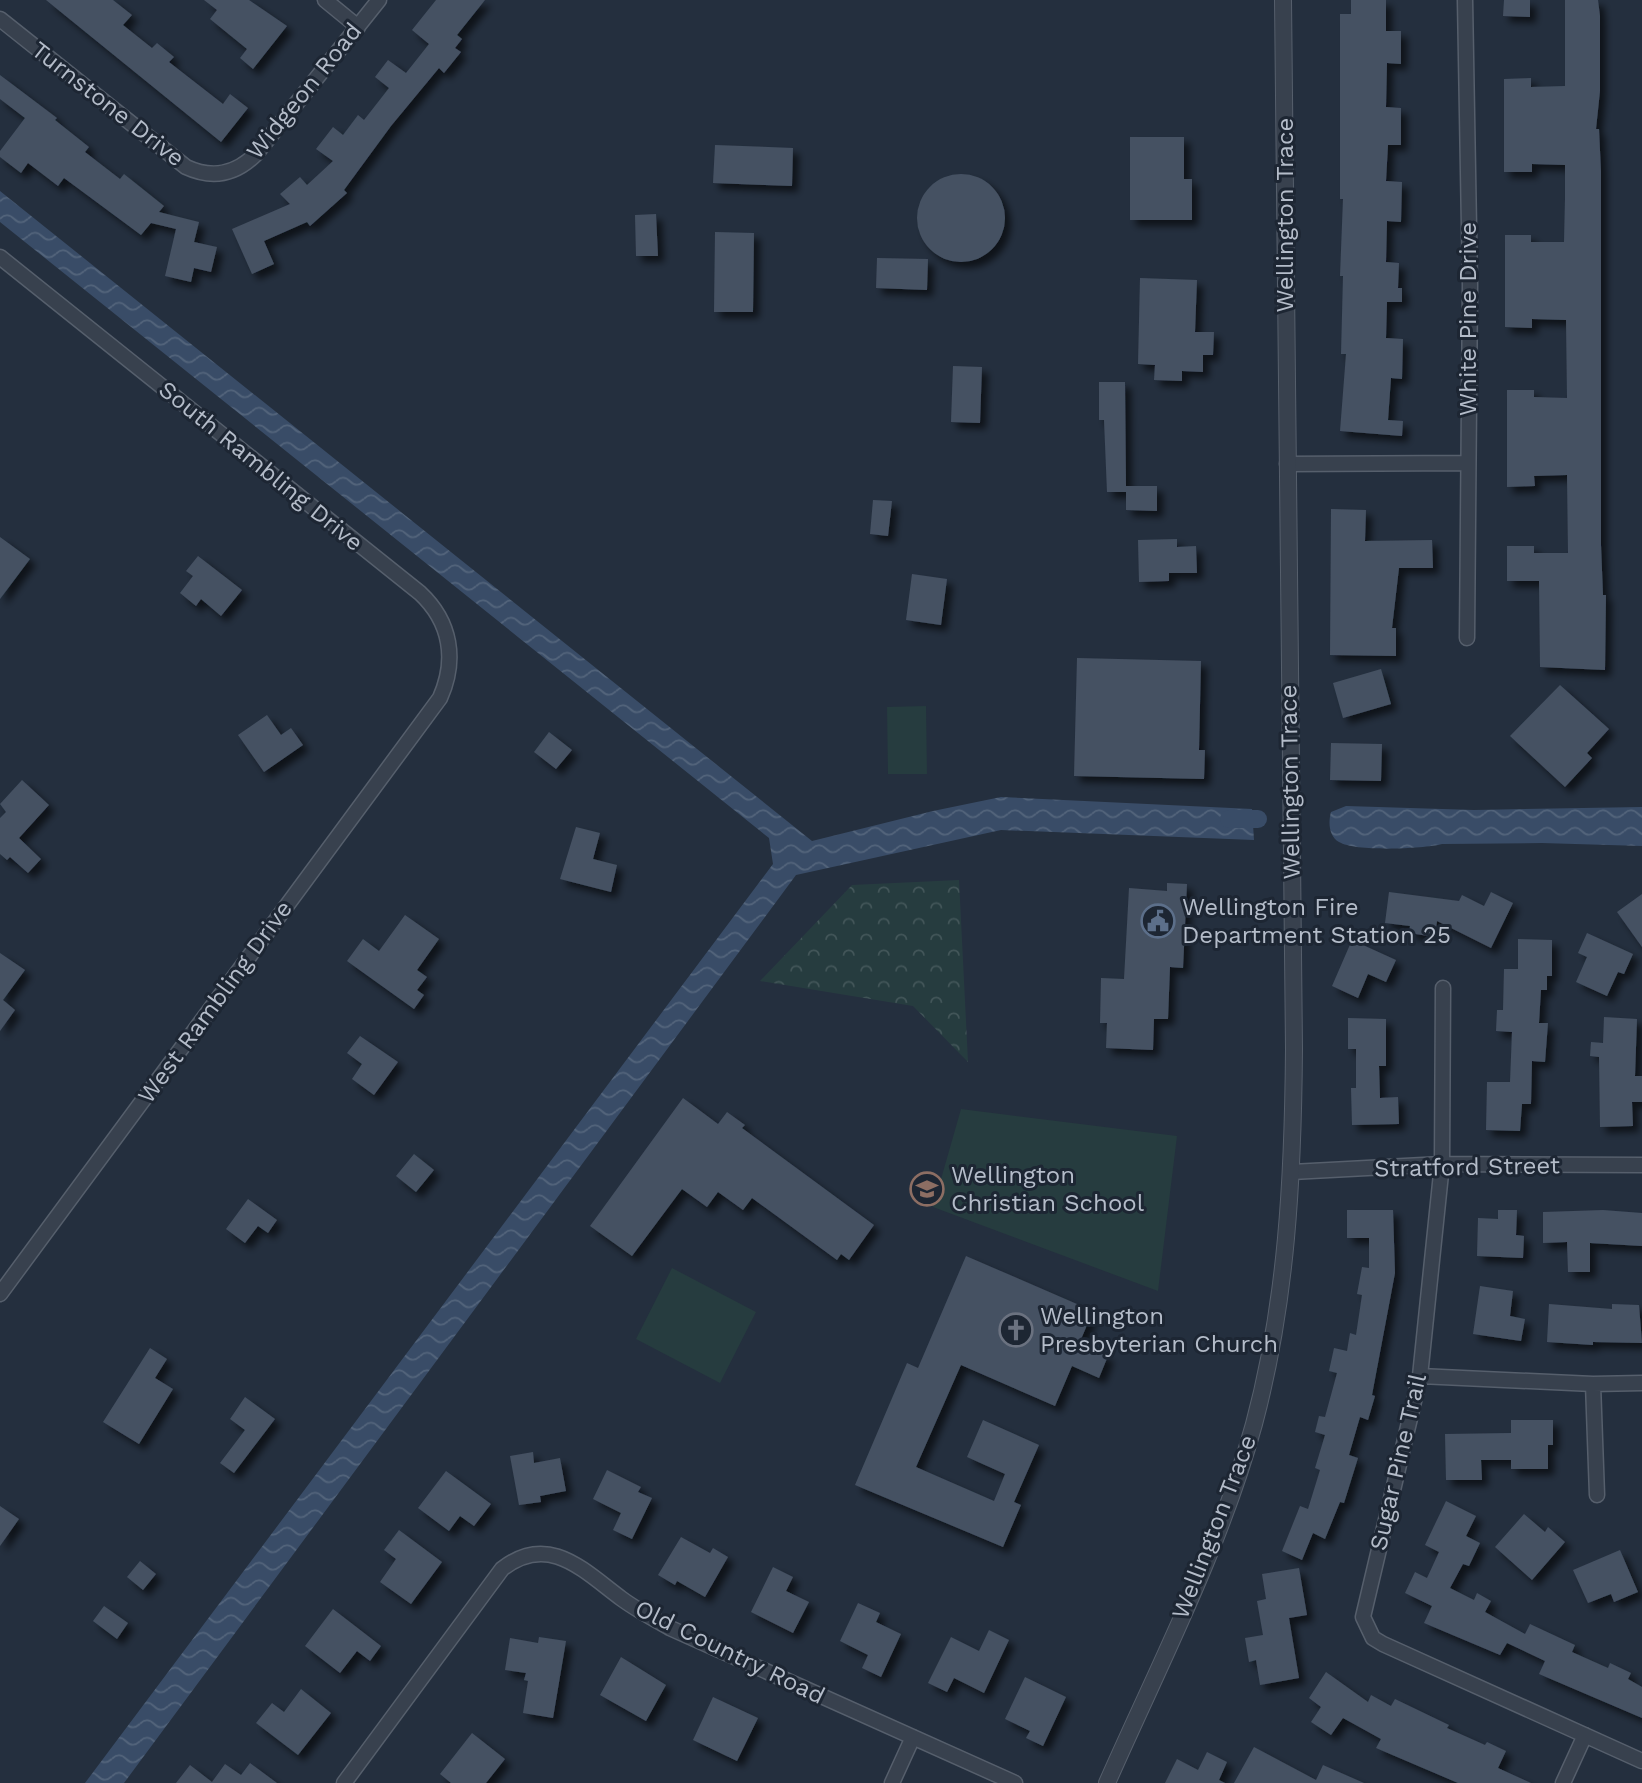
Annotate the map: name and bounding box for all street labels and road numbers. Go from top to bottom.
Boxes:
street label: Widgeon Road [241,17,367,165]
street label: Turnstone Drive [26,36,190,172]
street label: Wellington Trace [1271,118,1299,312]
street label: White Pine Drive [1454,222,1482,416]
street label: South Rambling Drive [153,375,369,557]
street label: Wellington Trace [1274,684,1306,880]
street label: West Rambling Drive [132,895,298,1109]
street label: Stratford Street [1374,1151,1560,1183]
street label: Sugar Pine Trail [1364,1370,1432,1553]
street label: Wellington Trace [1166,1431,1262,1623]
street label: Old Country Road [631,1594,829,1710]

